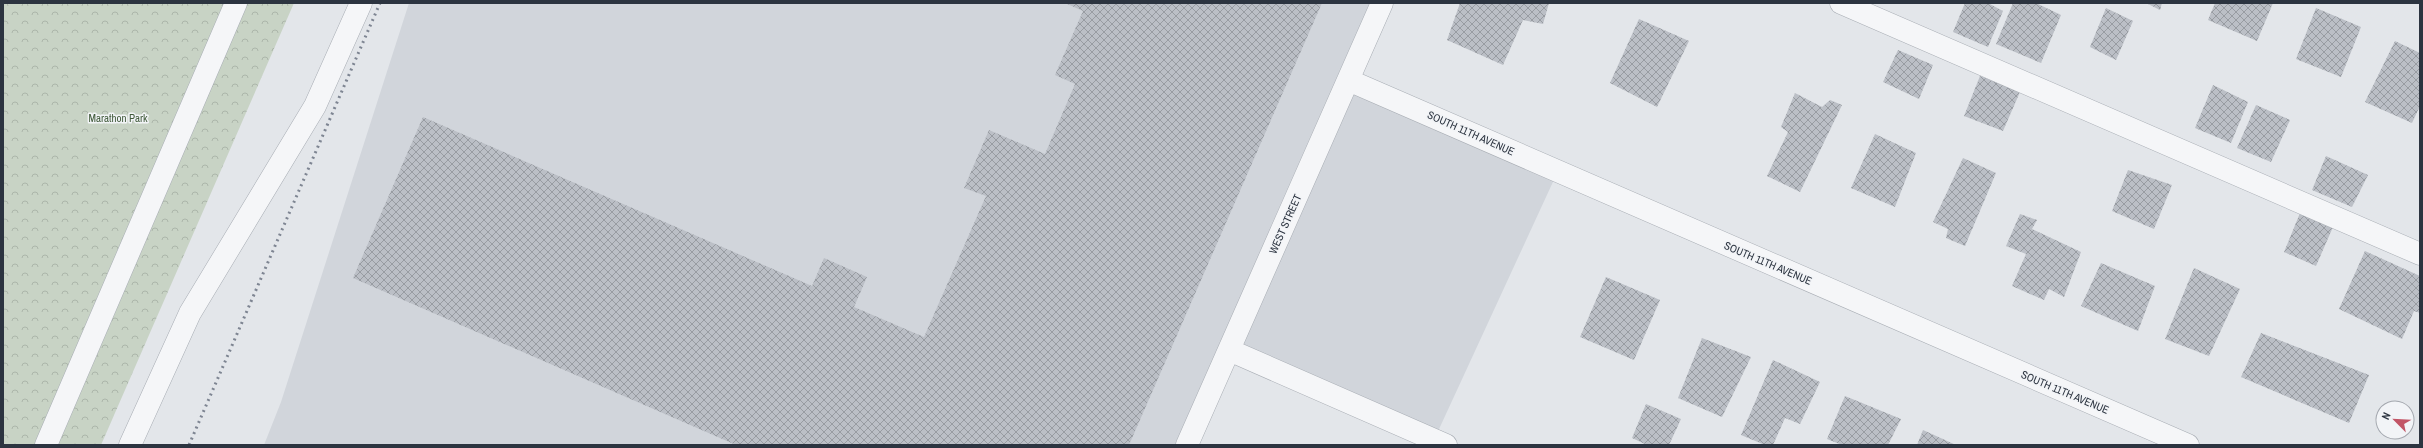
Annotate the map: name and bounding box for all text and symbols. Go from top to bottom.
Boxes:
street label: SOUTH 11TH AVENUE [1425,108,1517,158]
park label: Marathon Park [88,111,148,125]
street label: WEST STREET [1266,191,1305,256]
street label: SOUTH 11TH AVENUE [1722,238,1814,288]
street label: SOUTH 11TH AVENUE [2019,367,2111,417]
north arrow [2375,400,2415,440]
text: N [2378,410,2394,422]

